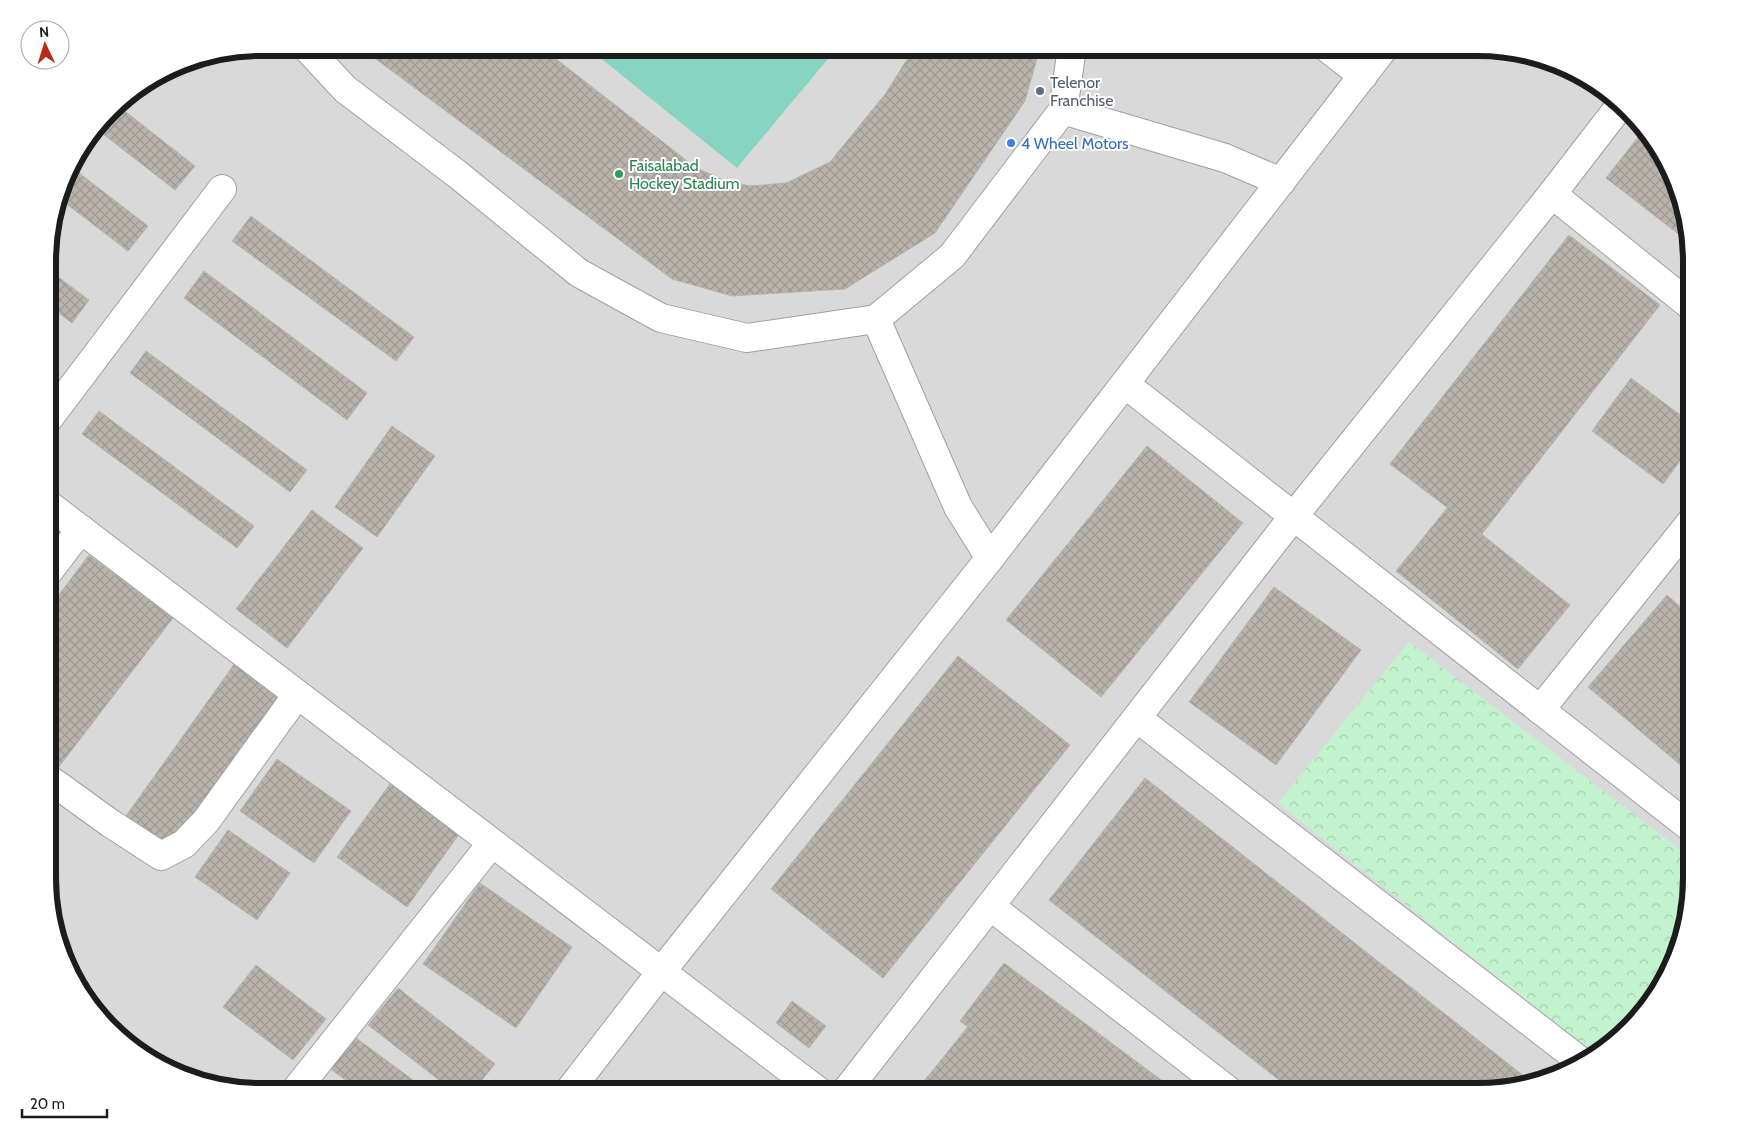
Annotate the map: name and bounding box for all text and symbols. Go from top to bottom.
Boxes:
north arrow [20,20,70,70]
text: N [39,23,50,41]
place label: Telenor Franchise [1050,73,1113,110]
marker: Telenor Franchise [1034,85,1046,97]
place label: 4 Wheel Motors [1021,134,1129,153]
marker: 4 Wheel Motors [1005,137,1017,149]
place label: Faisalabad Hockey Stadium [629,156,740,193]
marker: Faisalabad Hockey Stadium [613,168,625,180]
scale bar [22,1086,108,1118]
text: 20 m [30,1095,65,1113]

